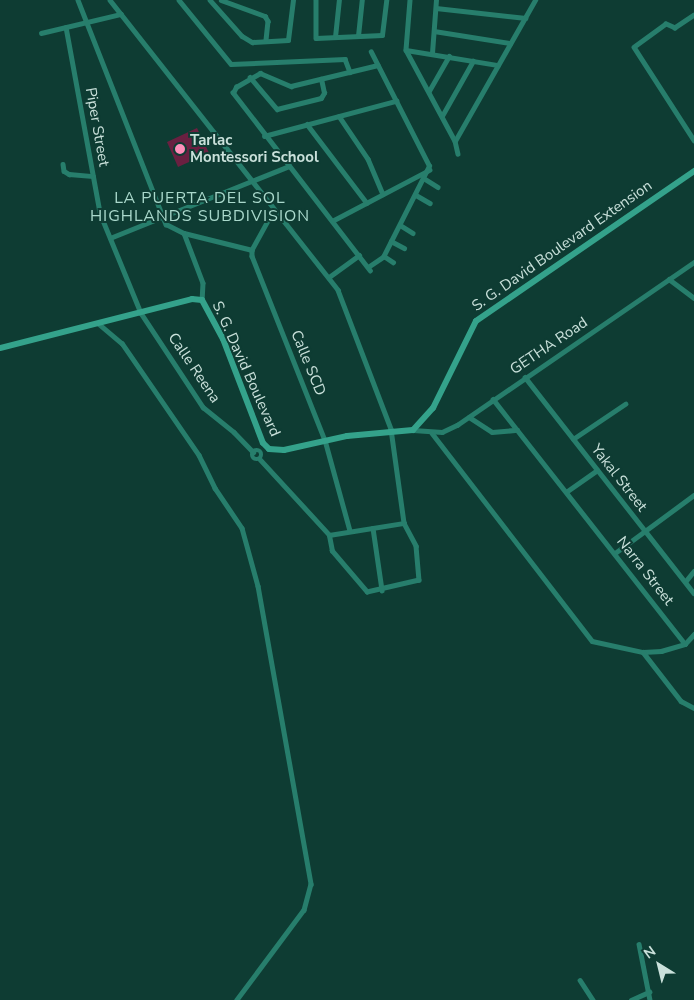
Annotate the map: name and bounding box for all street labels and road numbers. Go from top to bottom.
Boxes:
street label: Piper Street [81,86,113,168]
street label: S. G. David Boulevard Extension [468,177,656,315]
street label: S. G. David Boulevard [208,299,284,439]
street label: GETHA Road [507,313,591,379]
street label: Calle SCD [287,328,329,398]
street label: Calle Reena [164,330,224,406]
street label: Yakal Street [587,441,651,515]
street label: Narra Street [613,533,677,609]

